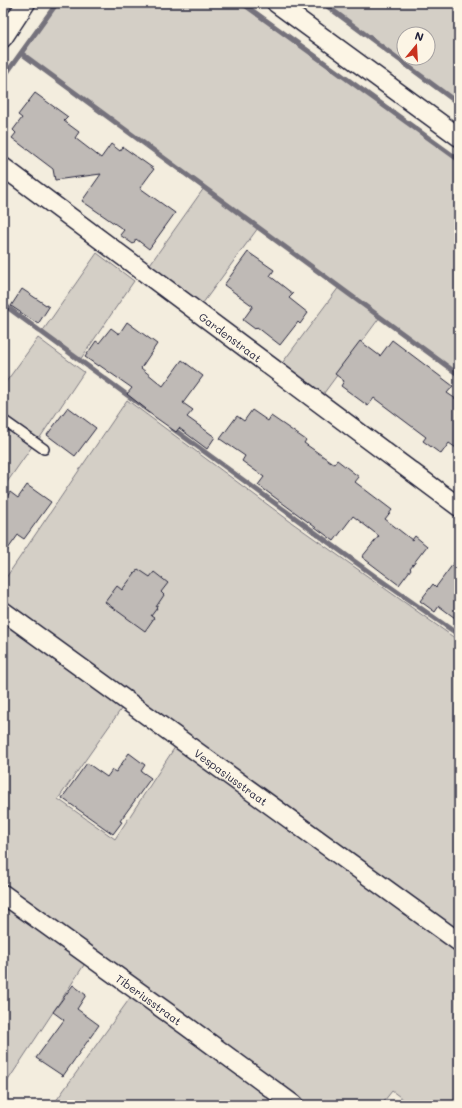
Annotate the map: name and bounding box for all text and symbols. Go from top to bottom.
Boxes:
north arrow [396,26,436,66]
text: N [413,28,426,44]
street label: Gardenstraat [196,308,265,365]
street label: Vespasiusstraat [191,745,271,808]
street label: Tiberiusstraat [113,970,185,1028]

